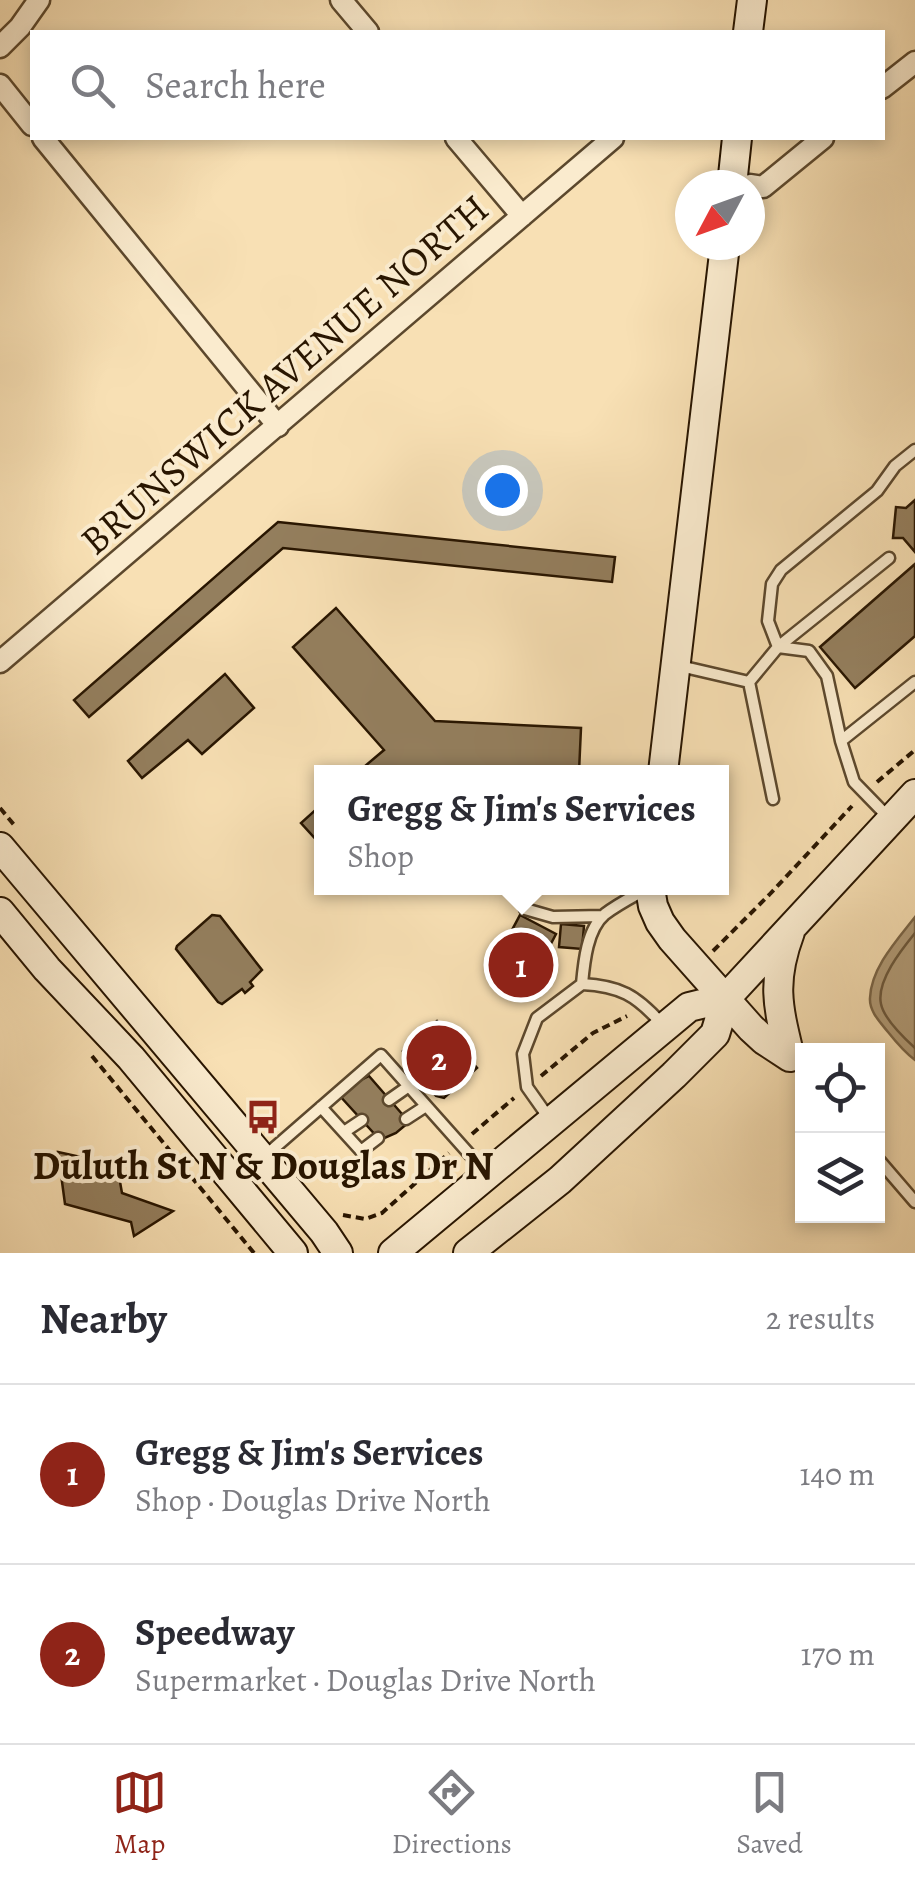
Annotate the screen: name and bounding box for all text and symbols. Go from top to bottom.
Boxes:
search box [30,30,885,140]
icon: search [65,58,120,113]
text: Search here [145,59,326,111]
north arrow [675,170,765,260]
street label: BRUNSWICK AVENUE NORTH [68,182,500,567]
your location [477,465,528,516]
popup [314,765,729,895]
text: Gregg & Jim's Services [347,782,696,834]
text: Shop [347,834,414,878]
pin: 1 [488,928,554,1002]
pin: 2 [406,1020,472,1096]
map controls [795,1043,885,1223]
button: locate [795,1043,885,1133]
bus stop icon: Duluth St N & Douglas Dr N [244,1098,282,1136]
button: layers [795,1133,885,1223]
place label: Duluth St N & Douglas Dr N [32,1138,494,1193]
text: Nearby [40,1290,167,1347]
text: 2 results [766,1296,875,1340]
text: Gregg & Jim's Services [135,1426,483,1478]
text: 1 [67,1452,78,1496]
text: 140 m [800,1452,875,1496]
text: Shop · Douglas Drive North [135,1478,491,1522]
text: Speedway [135,1606,294,1658]
text: 2 [65,1632,80,1676]
text: 170 m [801,1632,875,1676]
text: Supermarket · Douglas Drive North [135,1658,596,1702]
tab: Map [112,1765,167,1863]
tab: Directions [392,1765,512,1863]
tab: Saved [736,1765,803,1863]

